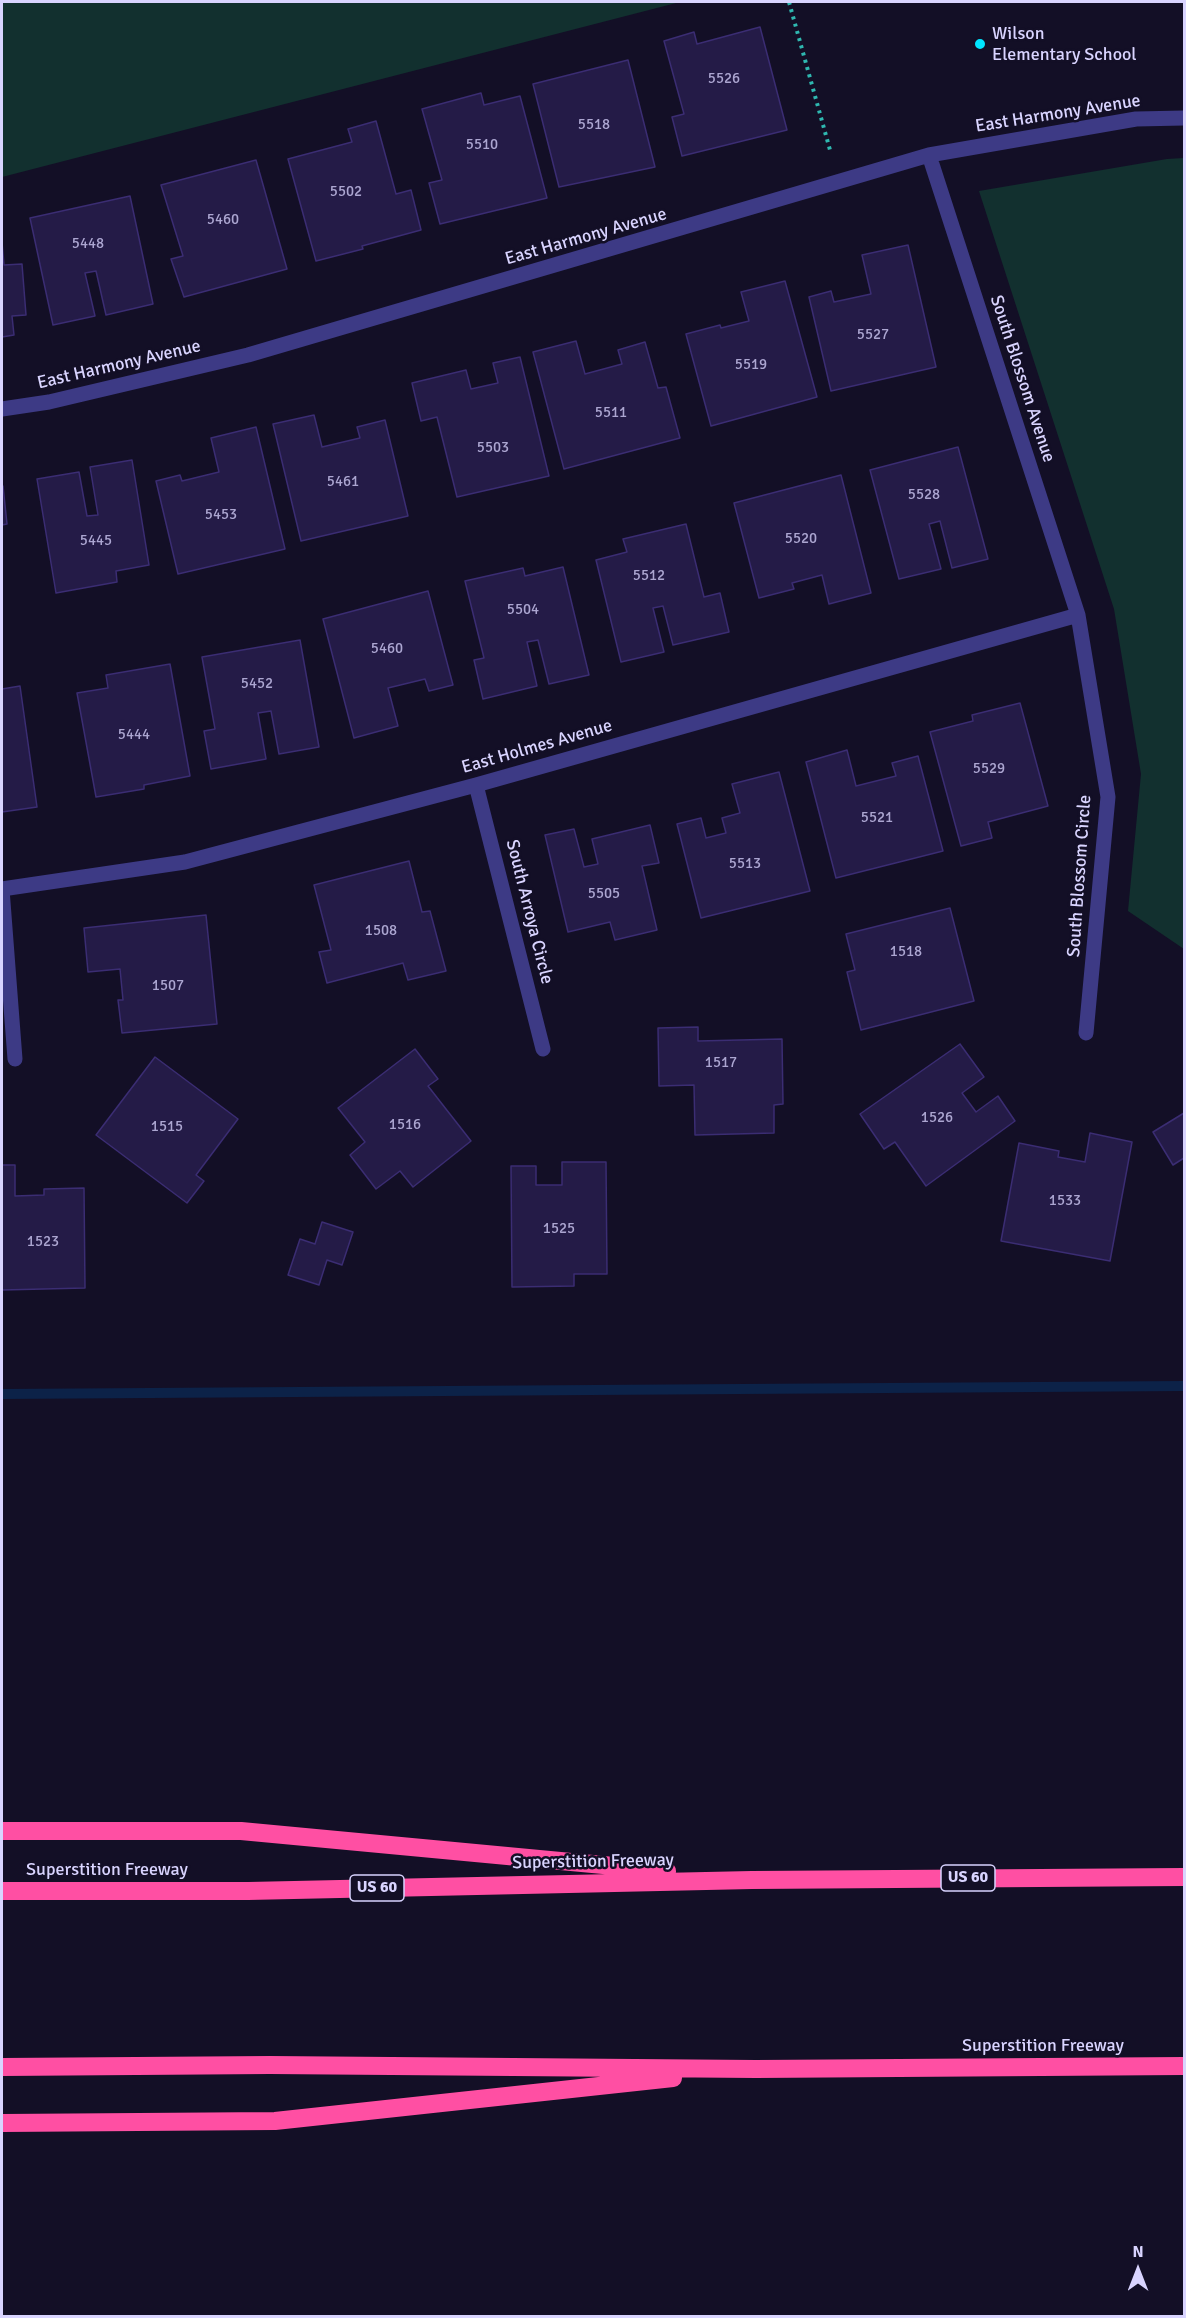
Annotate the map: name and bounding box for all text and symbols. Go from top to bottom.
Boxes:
place label: Wilson Elementary School [992,23,1137,66]
marker: Wilson Elementary School [973,37,987,51]
house number: 5526 [708,70,740,88]
street label: East Harmony Avenue [974,90,1142,138]
house number: 5518 [578,116,610,134]
house number: 5510 [466,136,498,154]
house number: 5502 [330,183,362,201]
street label: East Harmony Avenue [503,204,669,270]
house number: 5460 [207,211,239,229]
house number: 5448 [72,235,104,253]
street label: South Blossom Avenue [985,293,1059,465]
house number: 5527 [857,326,889,344]
street label: East Harmony Avenue [35,336,203,394]
house number: 5519 [735,356,767,374]
house number: 5511 [595,404,627,422]
house number: 5503 [477,439,509,457]
house number: 5461 [327,473,359,491]
house number: 5528 [908,486,940,504]
house number: 5453 [205,506,237,524]
house number: 5520 [785,530,817,548]
house number: 5445 [80,532,112,550]
house number: 5512 [633,567,665,585]
house number: 5504 [507,601,539,619]
house number: 5460 [371,640,403,658]
house number: 5452 [241,675,273,693]
street label: East Holmes Avenue [459,715,615,779]
house number: 5444 [118,726,150,744]
house number: 5529 [973,760,1005,778]
street label: South Blossom Circle [1064,794,1096,958]
house number: 5521 [861,809,893,827]
street label: South Arroya Circle [501,838,557,986]
house number: 5513 [729,855,761,873]
house number: 5505 [588,885,620,903]
house number: 1508 [365,922,397,940]
house number: 1518 [890,943,922,961]
house number: 1507 [152,977,184,995]
house number: 1517 [705,1054,737,1072]
house number: 1526 [921,1109,953,1127]
house number: 1516 [389,1116,421,1134]
house number: 1515 [151,1118,183,1136]
house number: 1533 [1049,1192,1081,1210]
house number: 1525 [543,1220,575,1238]
house number: 1523 [27,1233,59,1251]
street label: Superstition Freeway [512,1850,674,1874]
street label: Superstition Freeway [26,1859,188,1881]
road number: US 60 [941,1865,995,1891]
road number: US 60 [350,1875,404,1901]
street label: Superstition Freeway [962,2035,1124,2057]
north arrow [1108,2240,1168,2300]
text: N [1132,2242,1144,2262]

